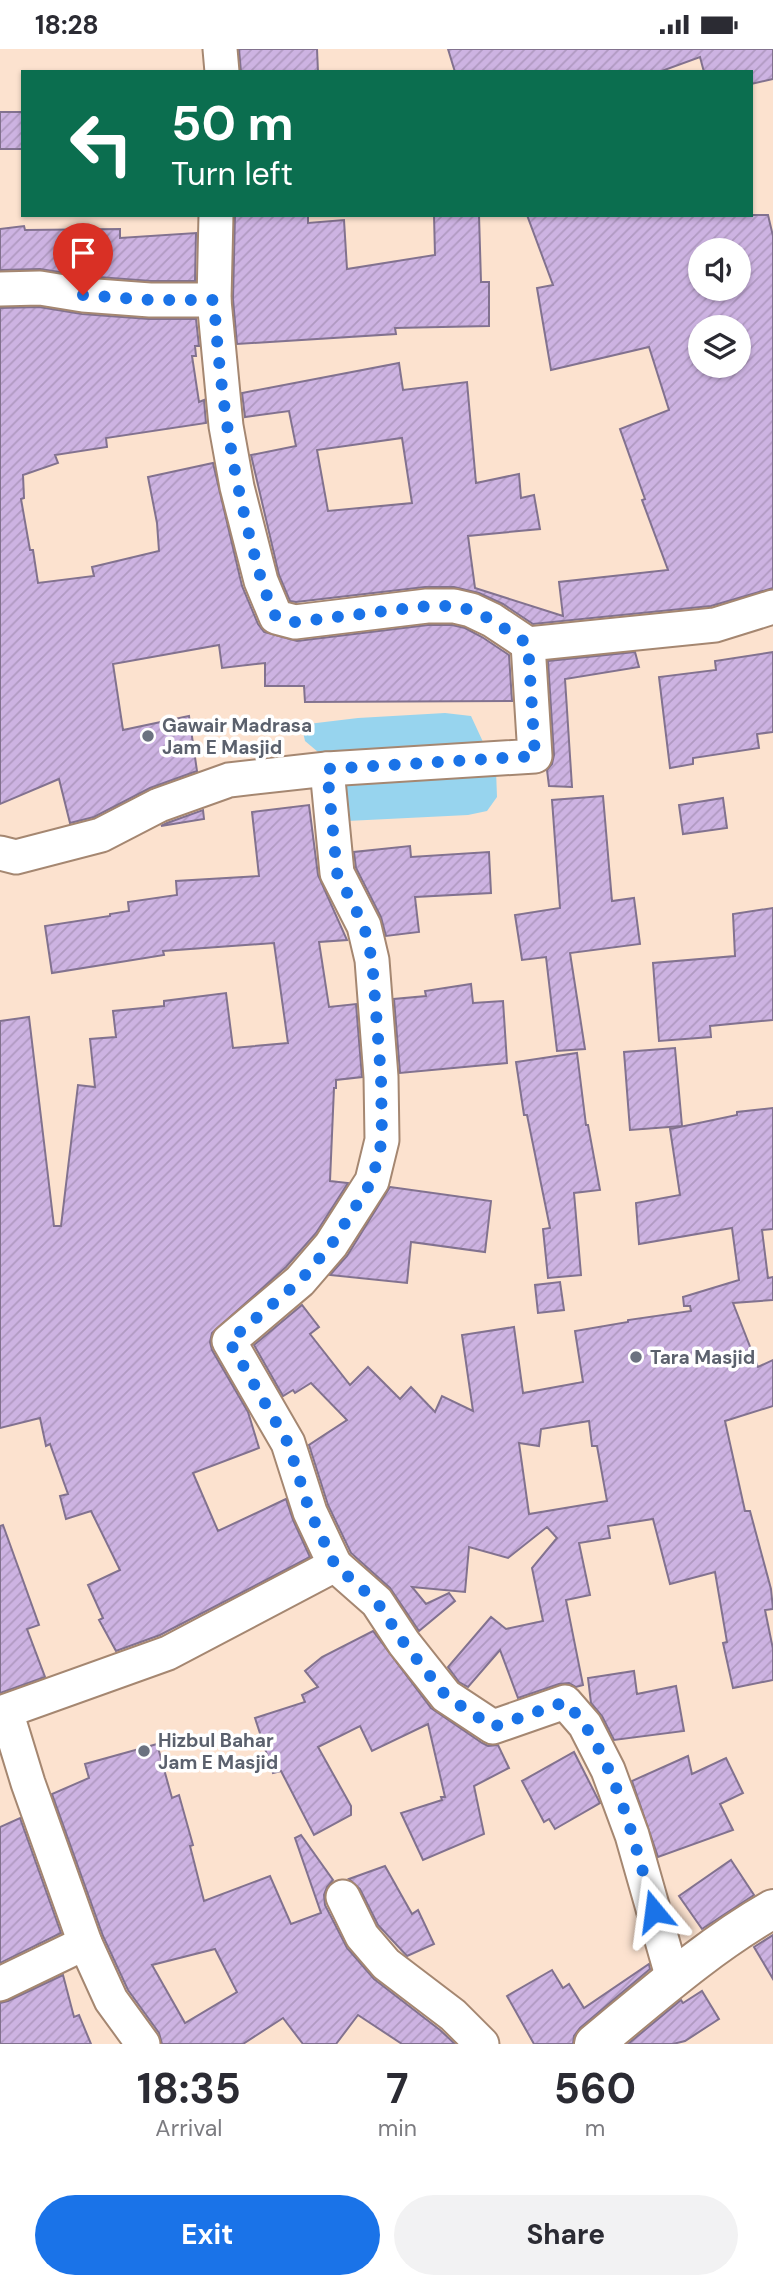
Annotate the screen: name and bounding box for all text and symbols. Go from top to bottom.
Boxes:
text: 18:28 [35,8,99,42]
text: 50 m [171,91,294,155]
icon: left [56,98,147,189]
text: Turn left [171,153,293,195]
pin [53,223,113,295]
icon: arrive [64,234,102,272]
map controls [688,238,751,378]
button: sound [688,238,751,301]
button: layers [688,315,751,378]
place label: Gawair Madrasa Jam E Masjid [162,713,312,760]
marker: Gawair Madrasa Jam E Masjid [140,728,156,744]
place label: Tara Masjid [650,1345,755,1370]
marker: Tara Masjid [628,1349,644,1365]
place label: Hizbul Bahar Jam E Masjid [158,1728,278,1775]
marker: Hizbul Bahar Jam E Masjid [136,1743,152,1759]
position arrow [617,1874,691,1948]
text: 18:35 [137,2061,241,2116]
text: 7 [386,2061,409,2116]
text: 560 [554,2061,636,2116]
text: Arrival [155,2113,222,2143]
text: min [378,2113,417,2143]
text: m [585,2113,605,2143]
button: Exit [35,2195,380,2275]
button: Share [394,2195,738,2275]

